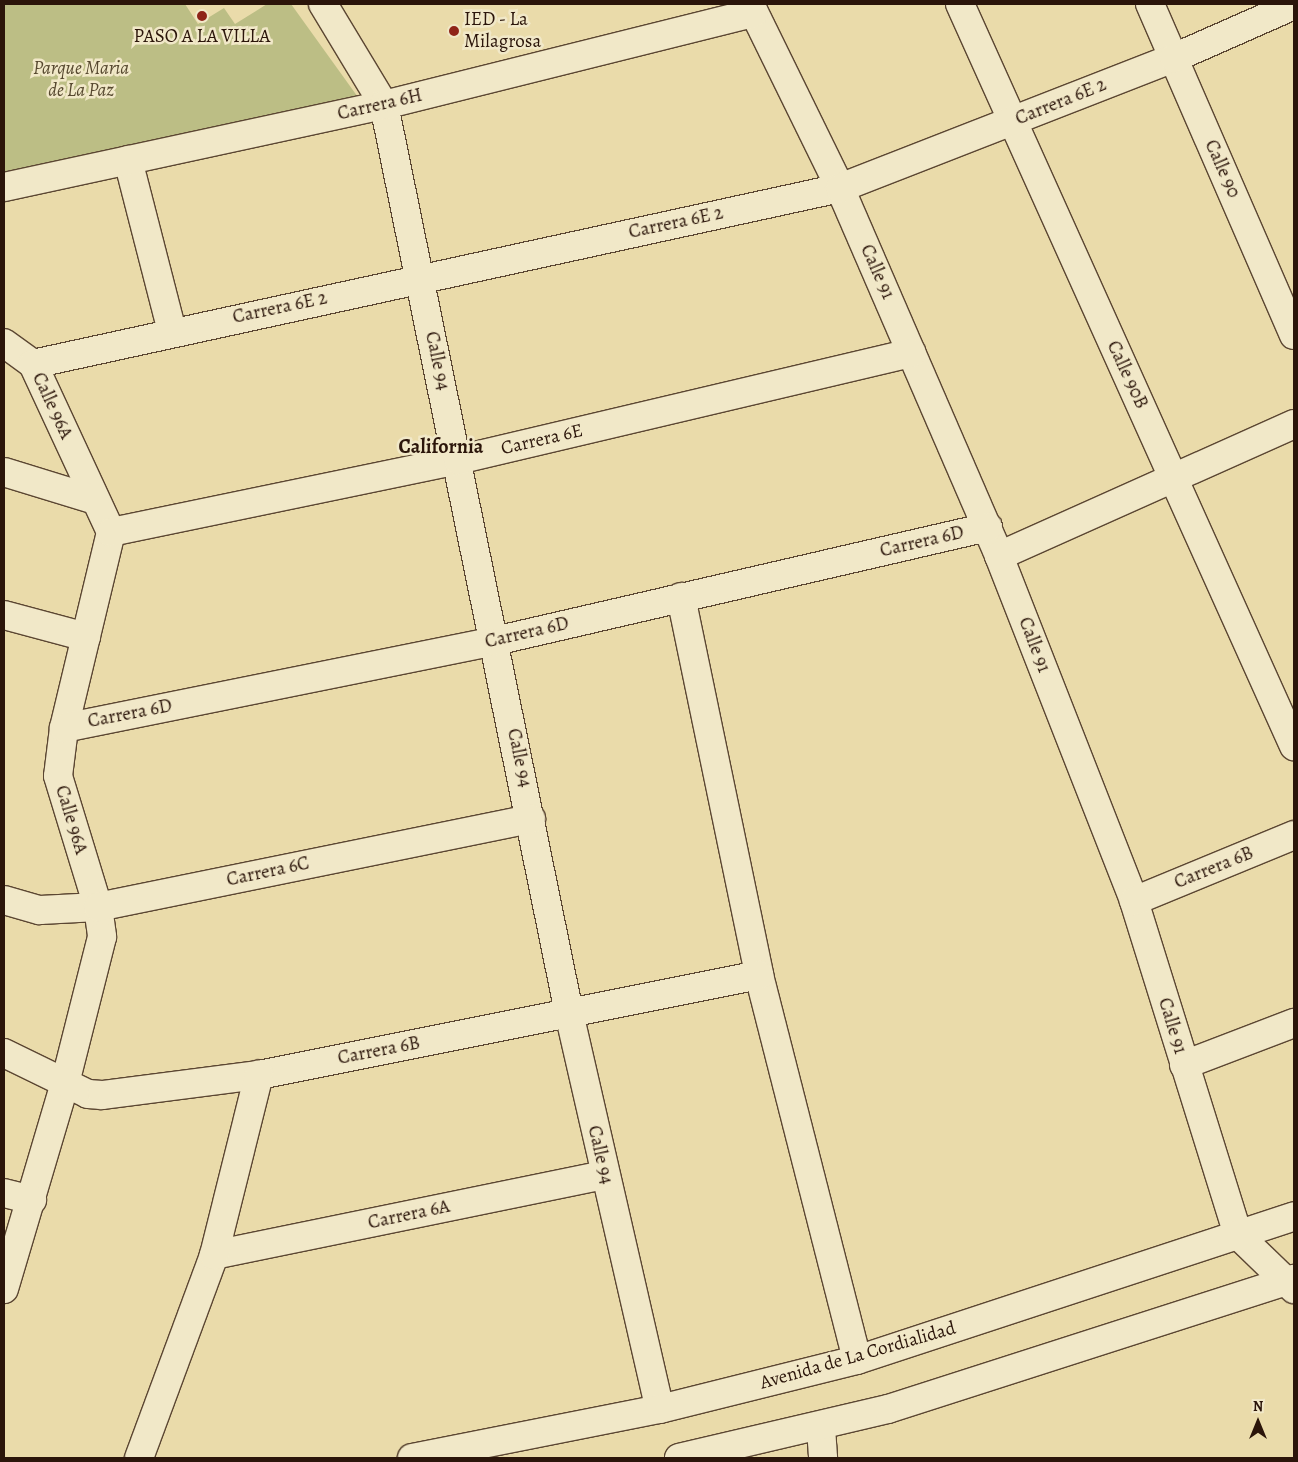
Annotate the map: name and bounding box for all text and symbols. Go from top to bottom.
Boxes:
marker: PASO A LA VILLA [195,9,209,23]
place label: IED - La Milagrosa [464,9,541,53]
marker: IED - La Milagrosa [448,25,460,37]
place label: PASO A LA VILLA [134,26,270,48]
park label: Parque Maria de La Paz [33,58,129,102]
street label: Carrera 6E 2 [1012,73,1110,131]
street label: Carrera 6H [335,84,425,126]
street label: Calle 90 [1199,136,1245,202]
street label: Carrera 6E 2 [627,202,725,244]
street label: Calle 91 [855,241,899,303]
street label: Carrera 6E 2 [231,287,329,329]
street label: Calle 94 [420,330,454,392]
street label: Calle 90B [1101,337,1153,413]
street label: Calle 96A [27,369,77,443]
street label: Carrera 6E [499,420,585,460]
district label: California [399,434,483,458]
street label: Carrera 6D [878,521,966,563]
street label: Carrera 6D [483,612,571,654]
street label: Calle 91 [1013,614,1055,676]
street label: Carrera 6D [86,695,174,733]
street label: Calle 94 [502,727,536,789]
street label: Calle 96A [50,783,92,857]
street label: Carrera 6B [1171,842,1257,894]
street label: Carrera 6C [225,852,311,892]
street label: Calle 91 [1153,995,1191,1057]
street label: Carrera 6B [336,1032,422,1070]
street label: Calle 94 [582,1123,618,1187]
street label: Carrera 6A [366,1195,452,1235]
street label: Avenida de La Cordialidad [758,1317,958,1395]
north arrow [1233,1397,1283,1447]
text: N [1253,1397,1263,1416]

